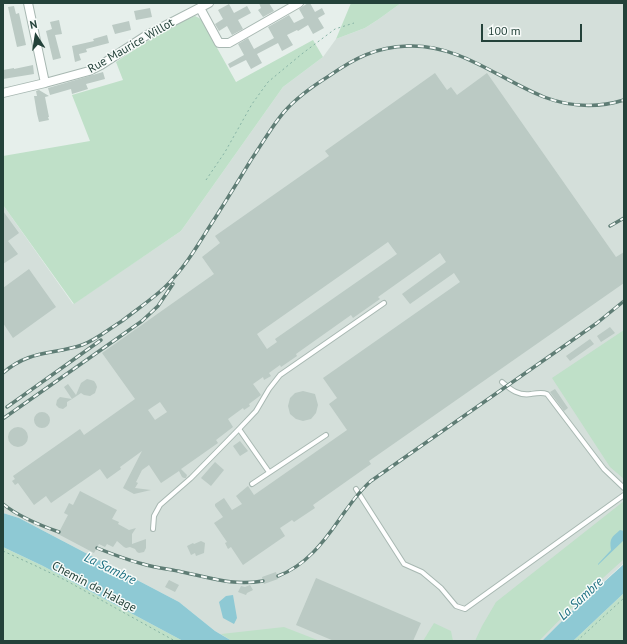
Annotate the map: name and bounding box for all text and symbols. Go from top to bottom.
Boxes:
street label: Rue Maurice Willot [85,15,177,77]
north arrow [16,16,56,56]
scale bar [483,16,584,42]
text: N [29,17,38,32]
text: 100 m [488,23,521,38]
water label: La Sambre [82,550,138,588]
street label: Chemin de Halage [49,559,139,615]
water label: La Sambre [555,574,607,624]

